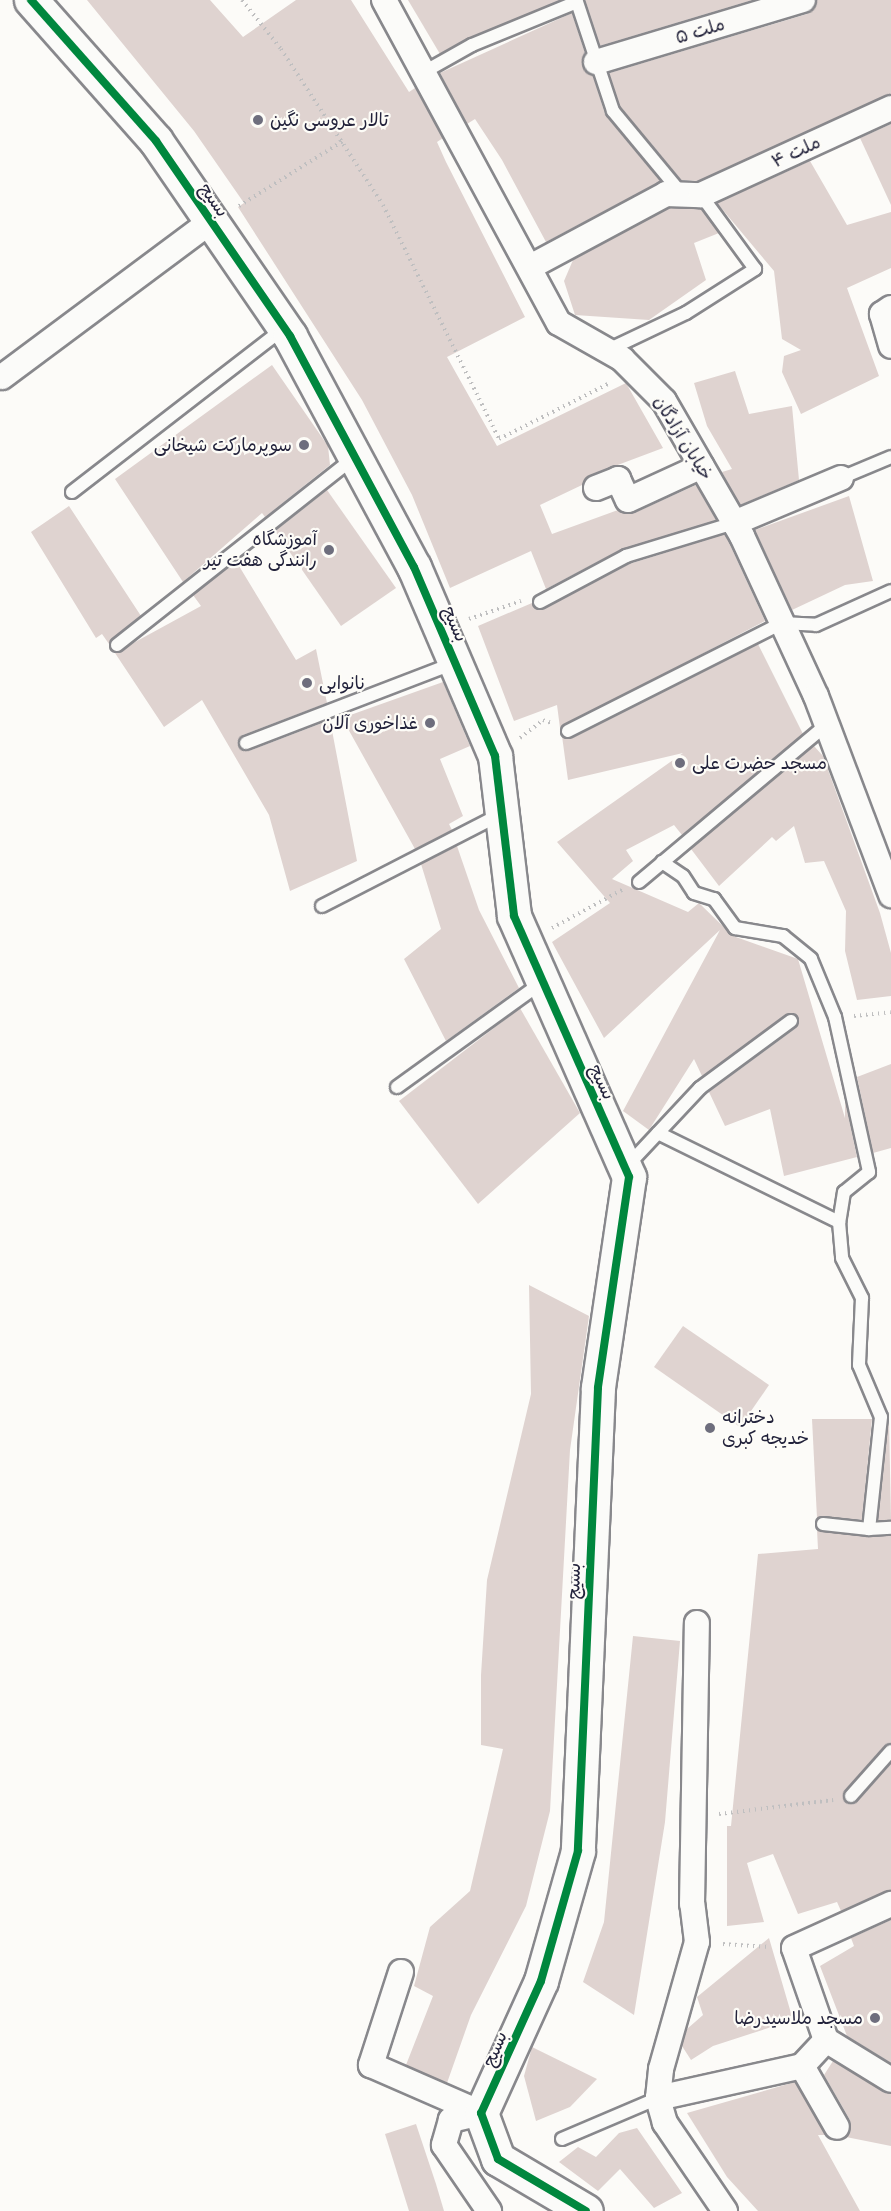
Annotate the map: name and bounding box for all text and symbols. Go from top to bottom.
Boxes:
street label: ملت ۵ [673,13,727,49]
place label: تالار عروسی نگین [270,109,389,131]
marker: تالار عروسی نگین [251,113,265,127]
street label: ملت ۴ [768,131,824,173]
street label: بسیج [195,179,233,221]
street label: خیابان آزادگان [649,392,717,484]
place label: سوپرمارکت شیخانی [154,434,292,456]
marker: سوپرمارکت شیخانی [297,438,311,452]
place label: آموزشگاه رانندگی هفت تیر [204,529,317,572]
marker: آموزشگاه رانندگی هفت تیر [322,543,336,557]
street label: بسیج [438,603,472,645]
place label: نانوایی [319,672,366,694]
marker: نانوایی [300,676,314,690]
place label: غذاخوری آلان [322,712,418,734]
marker: غذاخوری آلان [423,716,437,730]
place label: مسجد حضرت علی [692,752,827,774]
marker: مسجد حضرت علی [673,756,687,770]
street label: بسیج [584,1061,620,1103]
place label: دخترانه خدیجه کبری [722,1407,809,1450]
marker: دخترانه خدیجه کبری [703,1421,717,1435]
street label: بسیج [563,1562,585,1600]
place label: مسجد ملاسیدرضا [734,2007,863,2029]
marker: مسجد ملاسیدرضا [868,2011,882,2025]
street label: بسیج [478,2028,512,2070]

